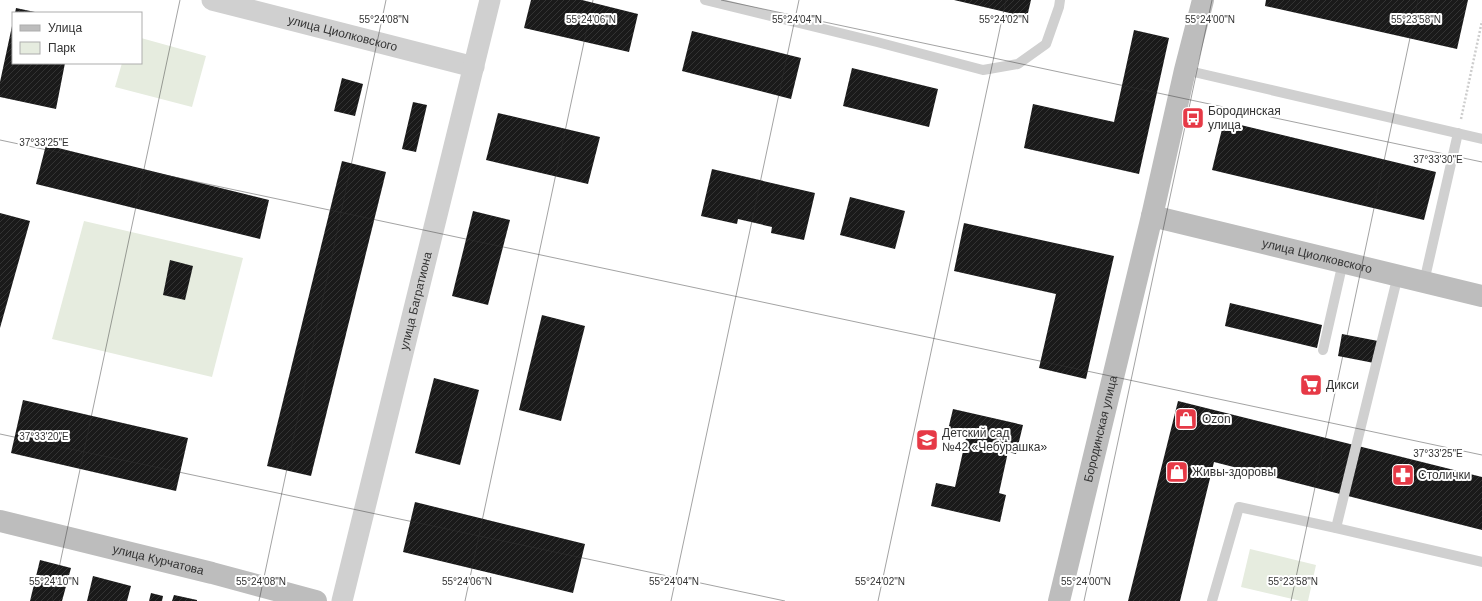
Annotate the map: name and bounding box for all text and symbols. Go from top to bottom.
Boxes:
legend [12,12,142,64]
street label: улица Циолковского [287,13,399,54]
text: 55°24'08"N [359,14,409,25]
text: 55°24'06"N [566,14,616,25]
text: 55°24'04"N [772,14,822,25]
text: 55°24'02"N [979,14,1029,25]
text: 55°24'00"N [1185,14,1235,25]
text: 55°23'58"N [1391,14,1441,25]
text: Улица [48,21,82,35]
text: Парк [48,41,76,55]
place label: Бородинская улица [1208,104,1281,132]
bus stop icon: Бородинская улица [1180,105,1206,131]
text: 37°33'25"E [19,137,69,148]
text: 37°33'30"E [1413,154,1463,165]
street label: улица Циолковского [1261,236,1374,276]
street label: улица Багратиона [397,250,435,352]
supermarket icon: Дикси [1298,372,1324,398]
street label: Бородинская улица [1081,374,1120,484]
place label: Дикси [1326,378,1359,392]
shop icon: Ozon [1173,406,1199,432]
place label: Ozon [1202,412,1231,426]
place label: Детский сад №42 «Чебурашка» [942,426,1047,454]
school or university icon: Детский сад №42 «Чебурашка» [914,427,940,453]
text: 37°33'20"E [19,431,69,442]
text: 37°33'25"E [1413,448,1463,459]
shop icon: Живы-здоровы [1164,459,1190,485]
pharmacy icon: Столички [1390,462,1416,488]
place label: Живы-здоровы [1192,465,1276,479]
place label: Столички [1418,468,1470,482]
street label: улица Курчатова [111,542,206,578]
text: 55°24'10"N [29,576,79,587]
text: 55°24'08"N [236,576,286,587]
text: 55°24'06"N [442,576,492,587]
text: 55°24'04"N [649,576,699,587]
text: 55°24'02"N [855,576,905,587]
text: 55°24'00"N [1061,576,1111,587]
text: 55°23'58"N [1268,576,1318,587]

